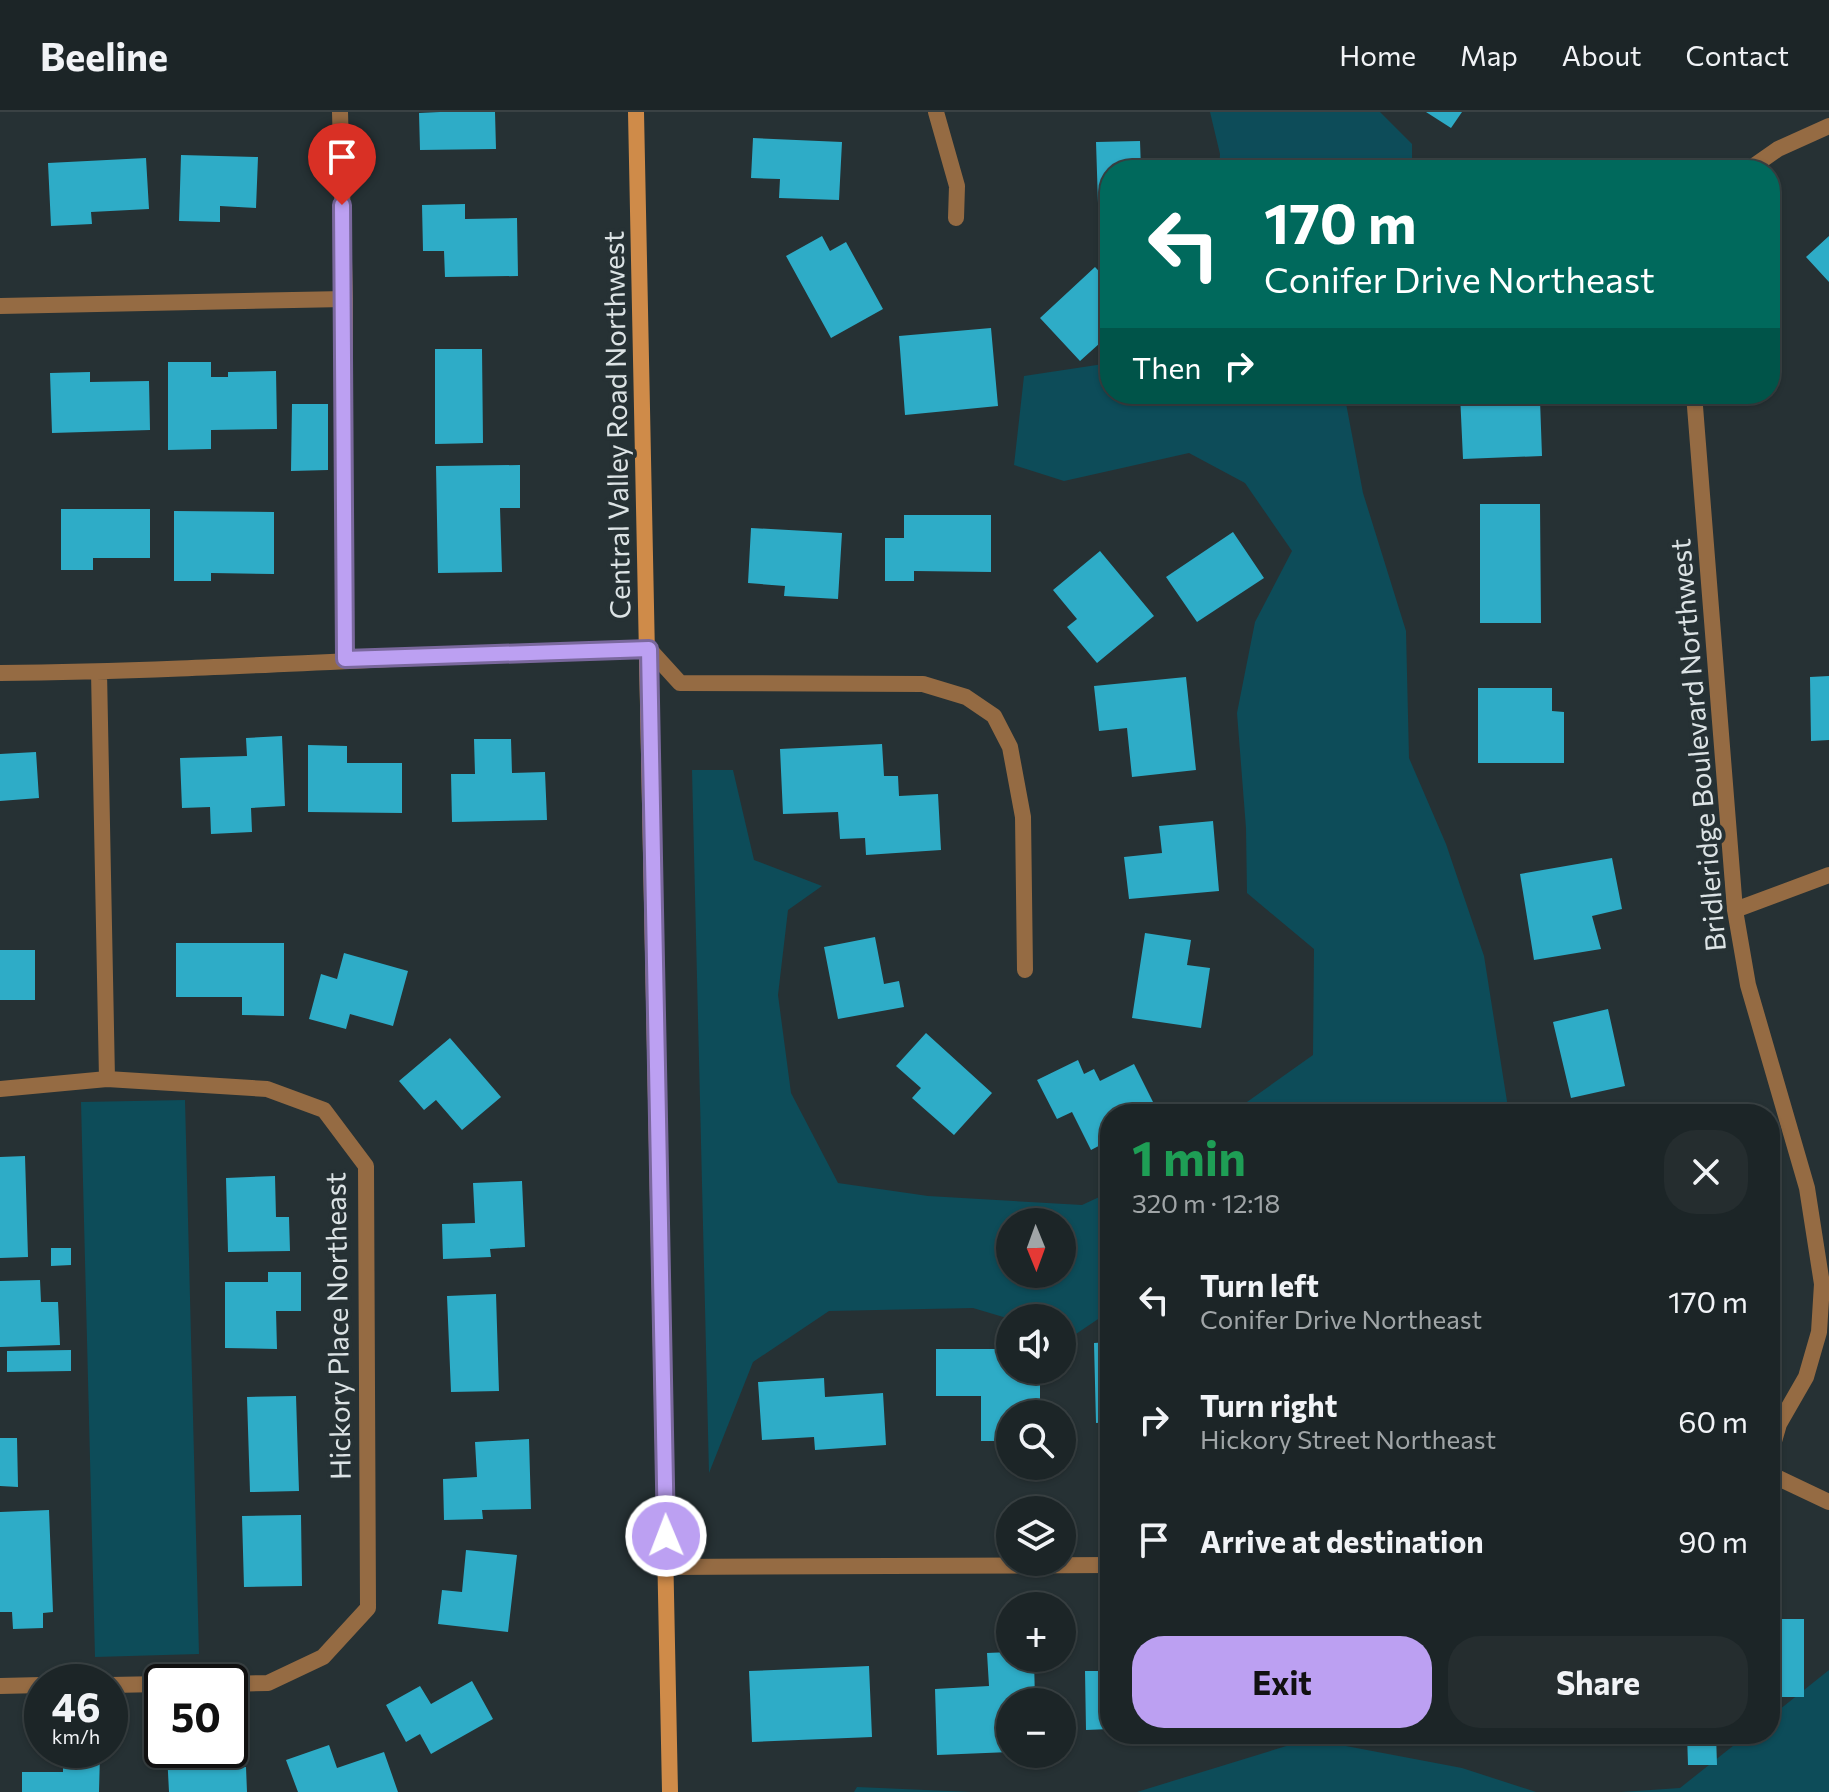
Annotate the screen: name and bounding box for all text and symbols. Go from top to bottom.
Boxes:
text: Beeline [40,32,168,79]
text: Home [1339,38,1416,72]
text: Map [1460,38,1518,72]
text: About [1562,38,1642,72]
text: Contact [1686,38,1789,72]
pin [308,123,376,205]
icon: arrive [320,135,364,179]
text: 170 m [1264,187,1417,256]
icon: left [1132,192,1236,296]
street label: Central Valley Road Northwest [596,231,636,619]
text: Conifer Drive Northeast [1264,256,1655,300]
icon: right [1217,344,1261,388]
text: Then [1132,348,1201,385]
street label: Bridleridge Boulevard Northwest [1662,537,1732,953]
text: 1 min [1132,1127,1246,1186]
button: close [1664,1130,1748,1214]
street label: Hickory Place Northeast [317,1172,357,1480]
text: 320 m · 12:18 [1132,1187,1280,1218]
north arrow [996,1208,1076,1288]
map controls [996,1208,1076,1768]
text: Turn left [1200,1266,1319,1303]
icon: left [1132,1278,1176,1322]
text: 170 m [1668,1282,1748,1319]
text: Conifer Drive Northeast [1200,1303,1482,1334]
button: sound [996,1304,1076,1384]
text: Turn right [1200,1386,1337,1423]
icon: right [1132,1398,1176,1442]
button: search [996,1400,1076,1480]
text: 60 m [1678,1402,1748,1439]
text: Hickory Street Northeast [1200,1423,1496,1454]
position arrow [624,1494,708,1578]
button: layers [996,1496,1076,1576]
icon: arrive [1132,1518,1176,1562]
text: Arrive at destination [1200,1522,1484,1559]
text: 90 m [1678,1522,1748,1559]
button: + [996,1592,1076,1672]
button: Exit [1132,1636,1432,1728]
button: Share [1448,1636,1748,1728]
speed limit sign: 50 [144,1664,248,1768]
text: 46 [51,1681,101,1730]
button: − [996,1688,1076,1768]
text: km/h [52,1724,100,1748]

